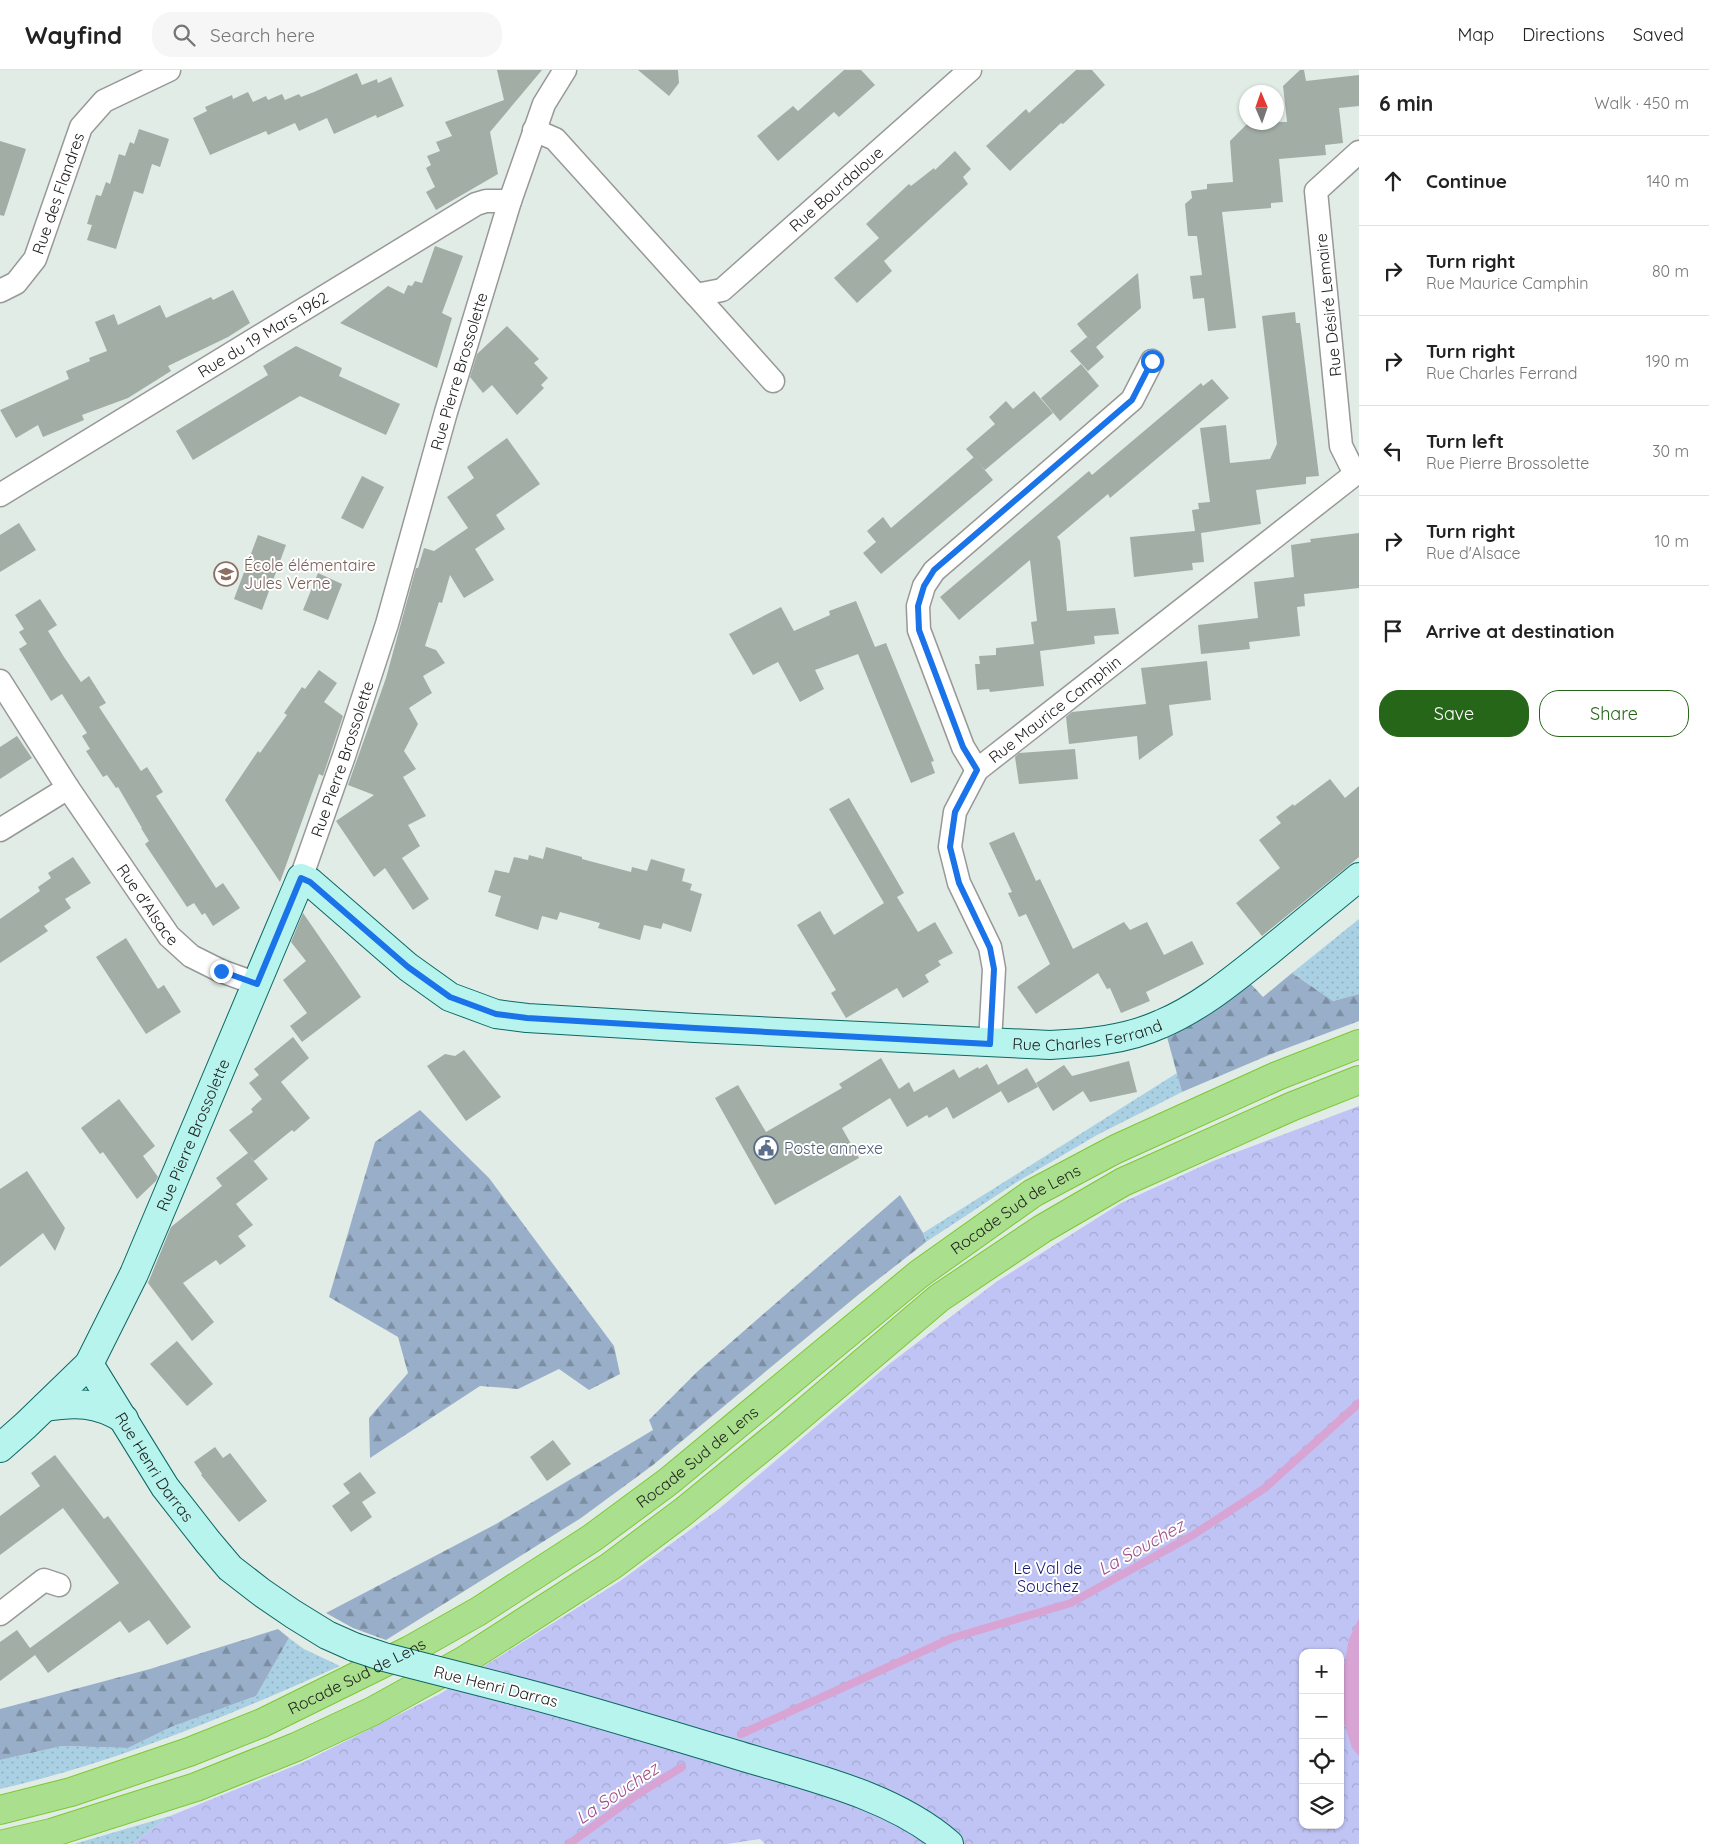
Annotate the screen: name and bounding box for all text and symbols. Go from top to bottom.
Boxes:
search box [152,12,502,57]
text: Wayfind [25,20,122,50]
icon: search [170,21,198,49]
text: Search here [210,23,315,47]
text: Map [1457,23,1494,46]
text: Directions [1522,23,1605,46]
text: Saved [1633,23,1684,46]
north arrow [1239,85,1284,130]
text: 6 min [1379,90,1433,116]
text: Walk · 450 m [1594,93,1689,113]
street label: Rue des Flandres [27,130,88,257]
street label: Rue Bourdaloue [785,142,887,236]
icon: ahead [1379,167,1407,195]
text: Continue [1426,169,1507,193]
text: 140 m [1646,171,1689,191]
street label: Rue Désiré Lemaire [1311,232,1345,378]
text: Turn right [1426,249,1515,273]
icon: right [1379,257,1407,285]
text: 80 m [1652,261,1689,281]
text: Rue Maurice Camphin [1426,273,1588,293]
street label: Rue du 19 Mars 1962 [194,287,332,382]
street label: Rue Pierre Brossolette [426,290,492,452]
text: Turn right [1426,339,1515,363]
icon: right [1379,347,1407,375]
route start [1141,350,1164,373]
text: 190 m [1646,351,1689,371]
text: Rue Charles Ferrand [1426,363,1578,383]
text: Turn left [1426,429,1504,453]
icon: left [1379,437,1407,465]
text: 30 m [1652,441,1689,461]
text: Rue Pierre Brossolette [1426,453,1589,473]
text: Turn right [1426,519,1515,543]
icon: right [1379,527,1407,555]
text: 10 m [1655,531,1689,551]
text: Rue d'Alsace [1426,543,1521,563]
place label: École élémentaire Jules Verne [244,555,376,593]
school or university icon: École élémentaire Jules Verne [213,561,239,587]
icon: arrive [1379,617,1407,645]
text: Arrive at destination [1426,619,1615,643]
street label: Rue Maurice Camphin [984,651,1125,767]
street label: Rue Pierre Brossolette [306,678,378,840]
button: Save [1379,690,1529,737]
button: Share [1539,690,1689,737]
street label: Rue d'Alsace [113,860,183,950]
route end [210,960,233,983]
street label: Rue Charles Ferrand [1012,1015,1165,1055]
street label: Rue Pierre Brossolette [152,1056,234,1214]
public building icon: Poste annexe [753,1135,779,1161]
place label: Poste annexe [784,1138,883,1158]
street label: Rocade Sud de Lens [947,1160,1084,1258]
street label: Rocade Sud de Lens [632,1402,762,1512]
street label: Rue Henri Darras [111,1408,198,1526]
water label: La Souchez [1094,1513,1190,1580]
park label: Le Val de Souchez [1014,1558,1082,1596]
street label: Rocade Sud de Lens [285,1633,429,1719]
map controls [1299,1649,1344,1829]
button: + [1299,1649,1344,1694]
street label: Rue Henri Darras [432,1661,560,1711]
button: − [1299,1694,1344,1739]
button: locate [1299,1739,1344,1784]
water label: La Souchez [571,1756,665,1829]
button: layers [1299,1784,1344,1829]

